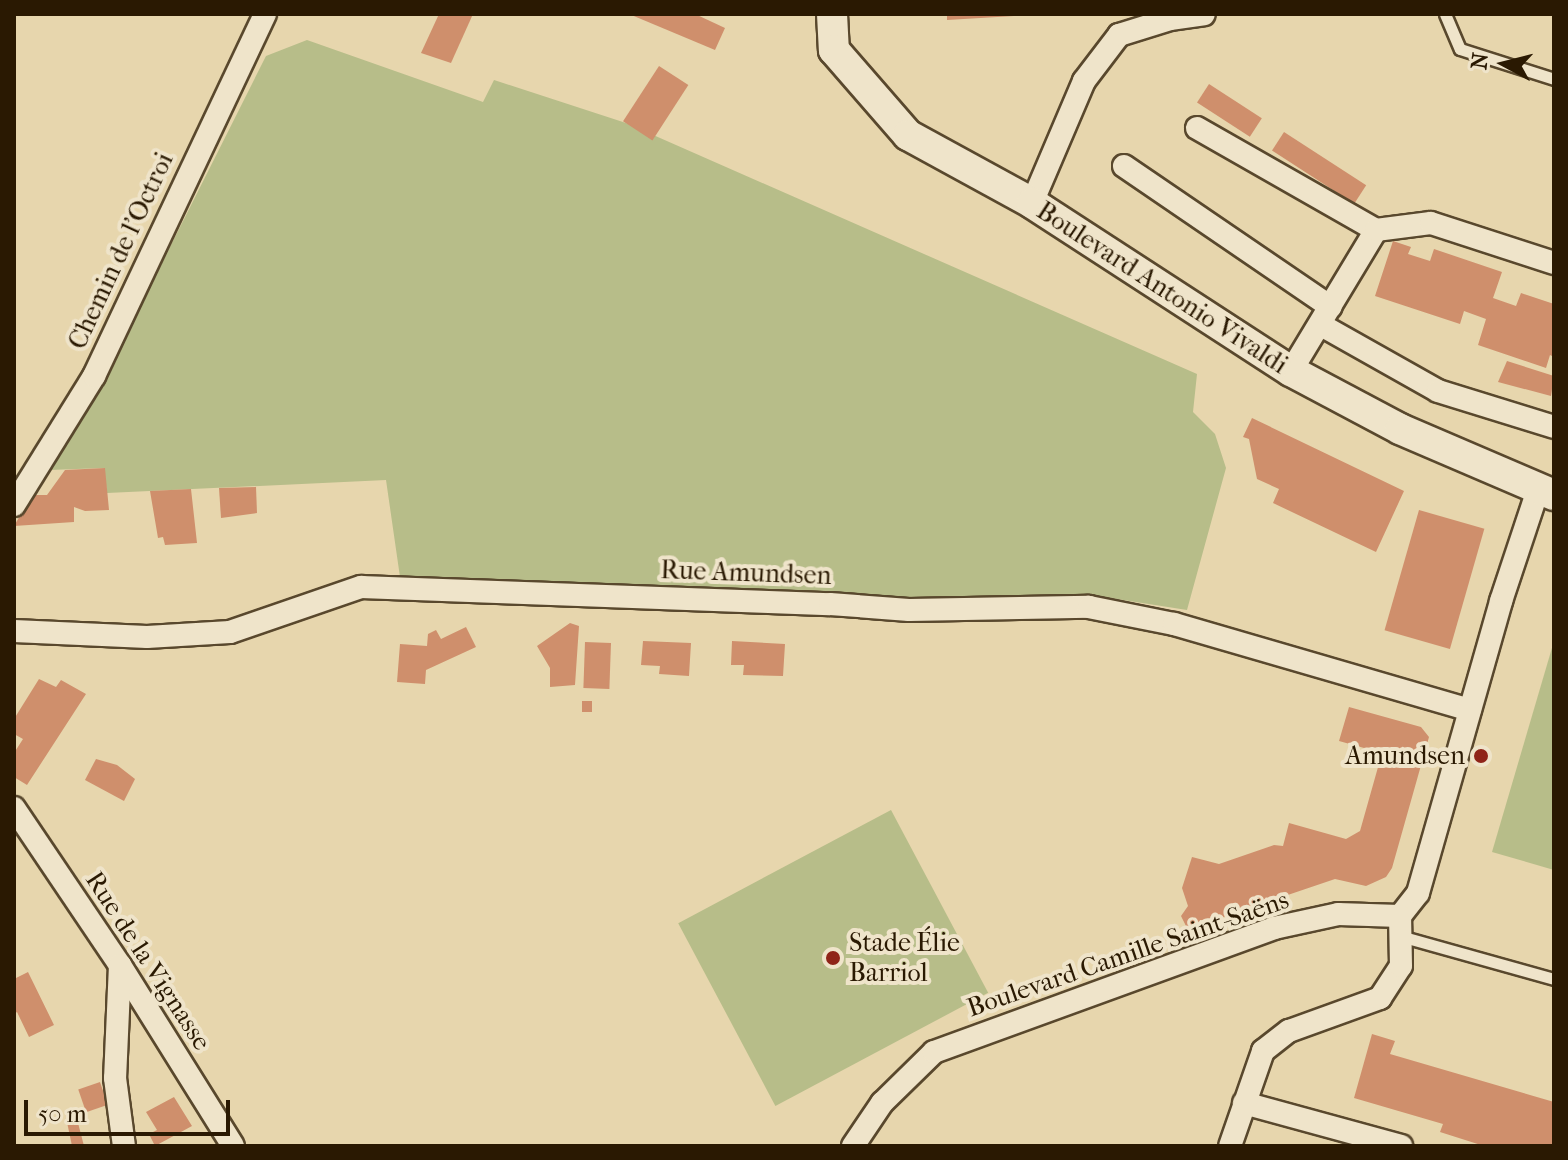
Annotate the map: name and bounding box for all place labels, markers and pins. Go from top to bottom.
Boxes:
place label: Amundsen [1345,740,1465,772]
marker: Amundsen [1472,747,1490,765]
place label: Stade Élie Barriol [849,927,960,988]
marker: Stade Élie Barriol [824,949,842,967]

